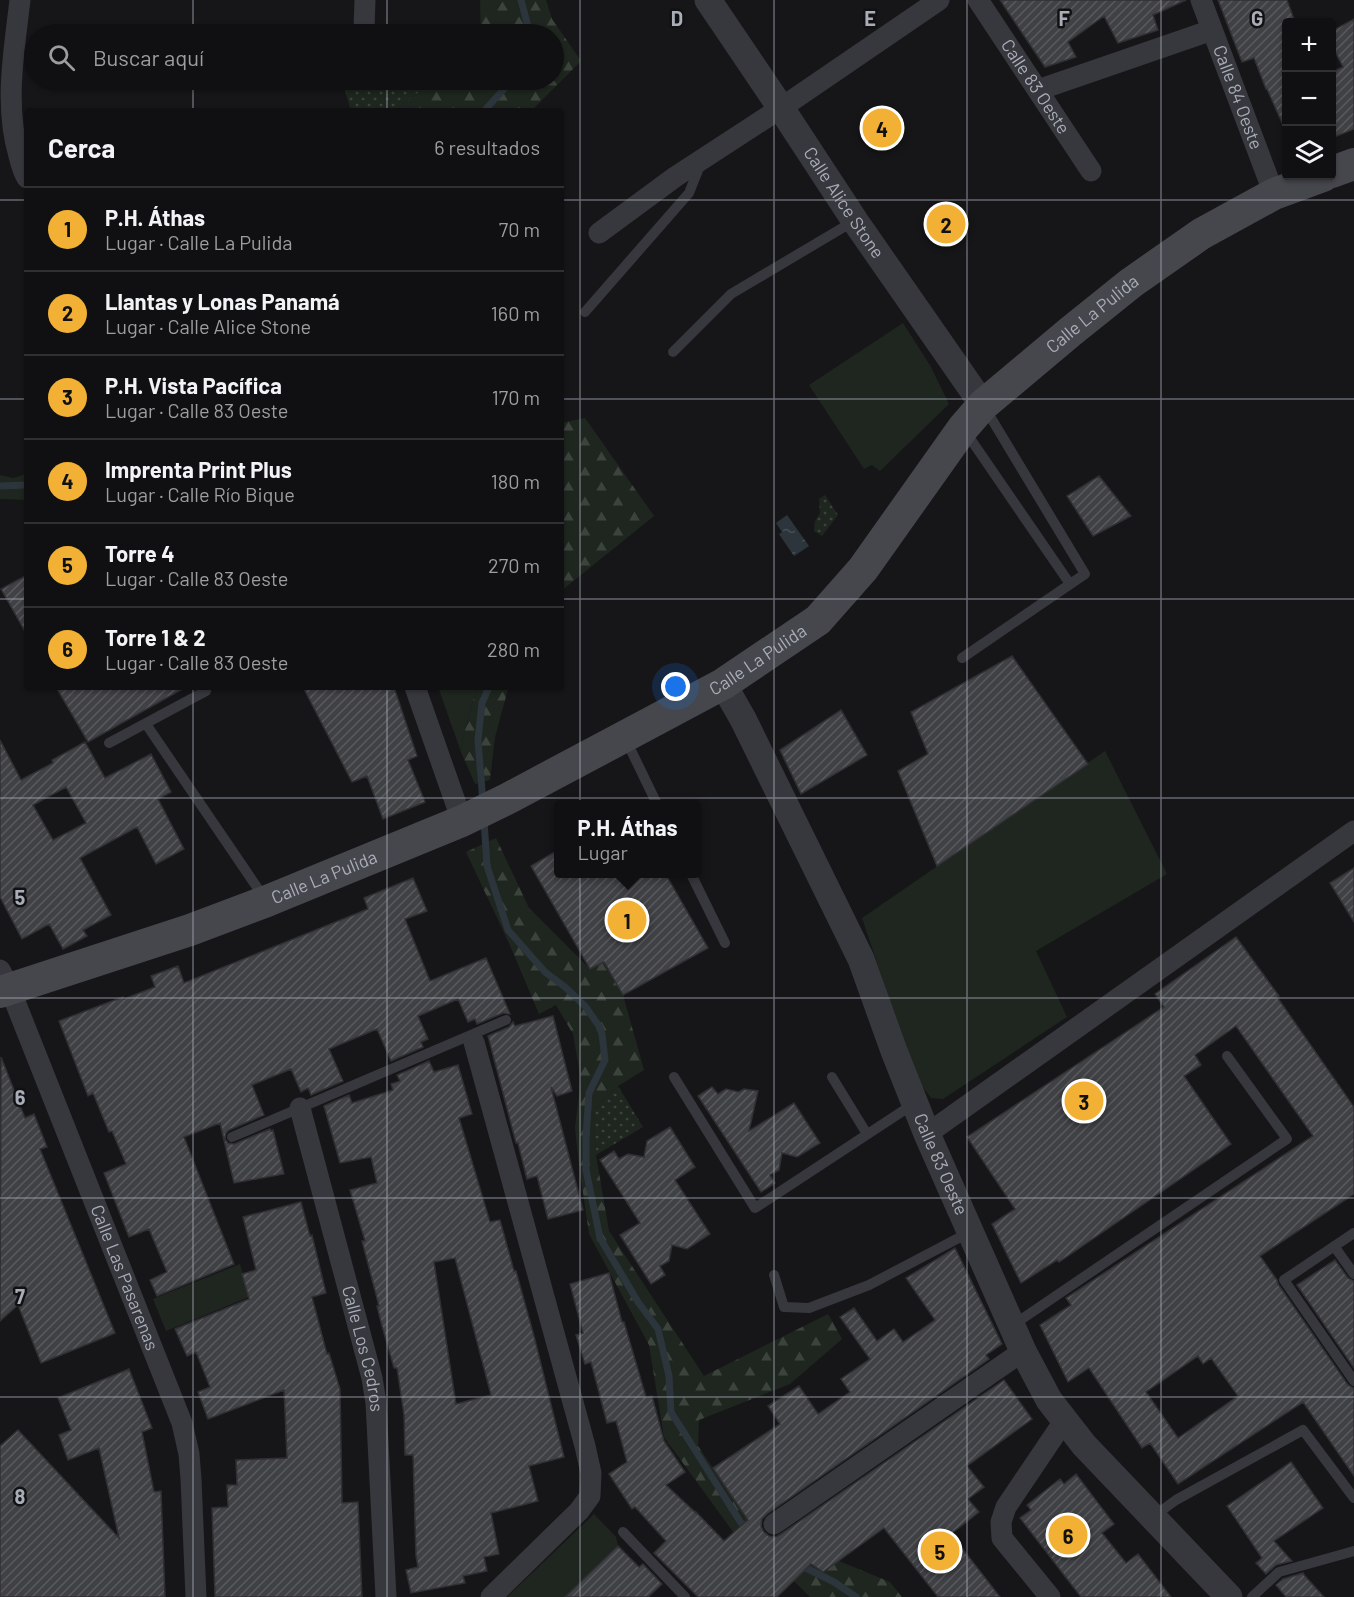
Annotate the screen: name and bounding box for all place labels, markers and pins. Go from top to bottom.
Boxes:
pin: 4 [862,106,902,150]
pin: 2 [926,202,966,246]
pin: 1 [608,898,646,942]
pin: 3 [1064,1078,1104,1124]
pin: 6 [1048,1512,1088,1558]
pin: 5 [920,1528,960,1574]

